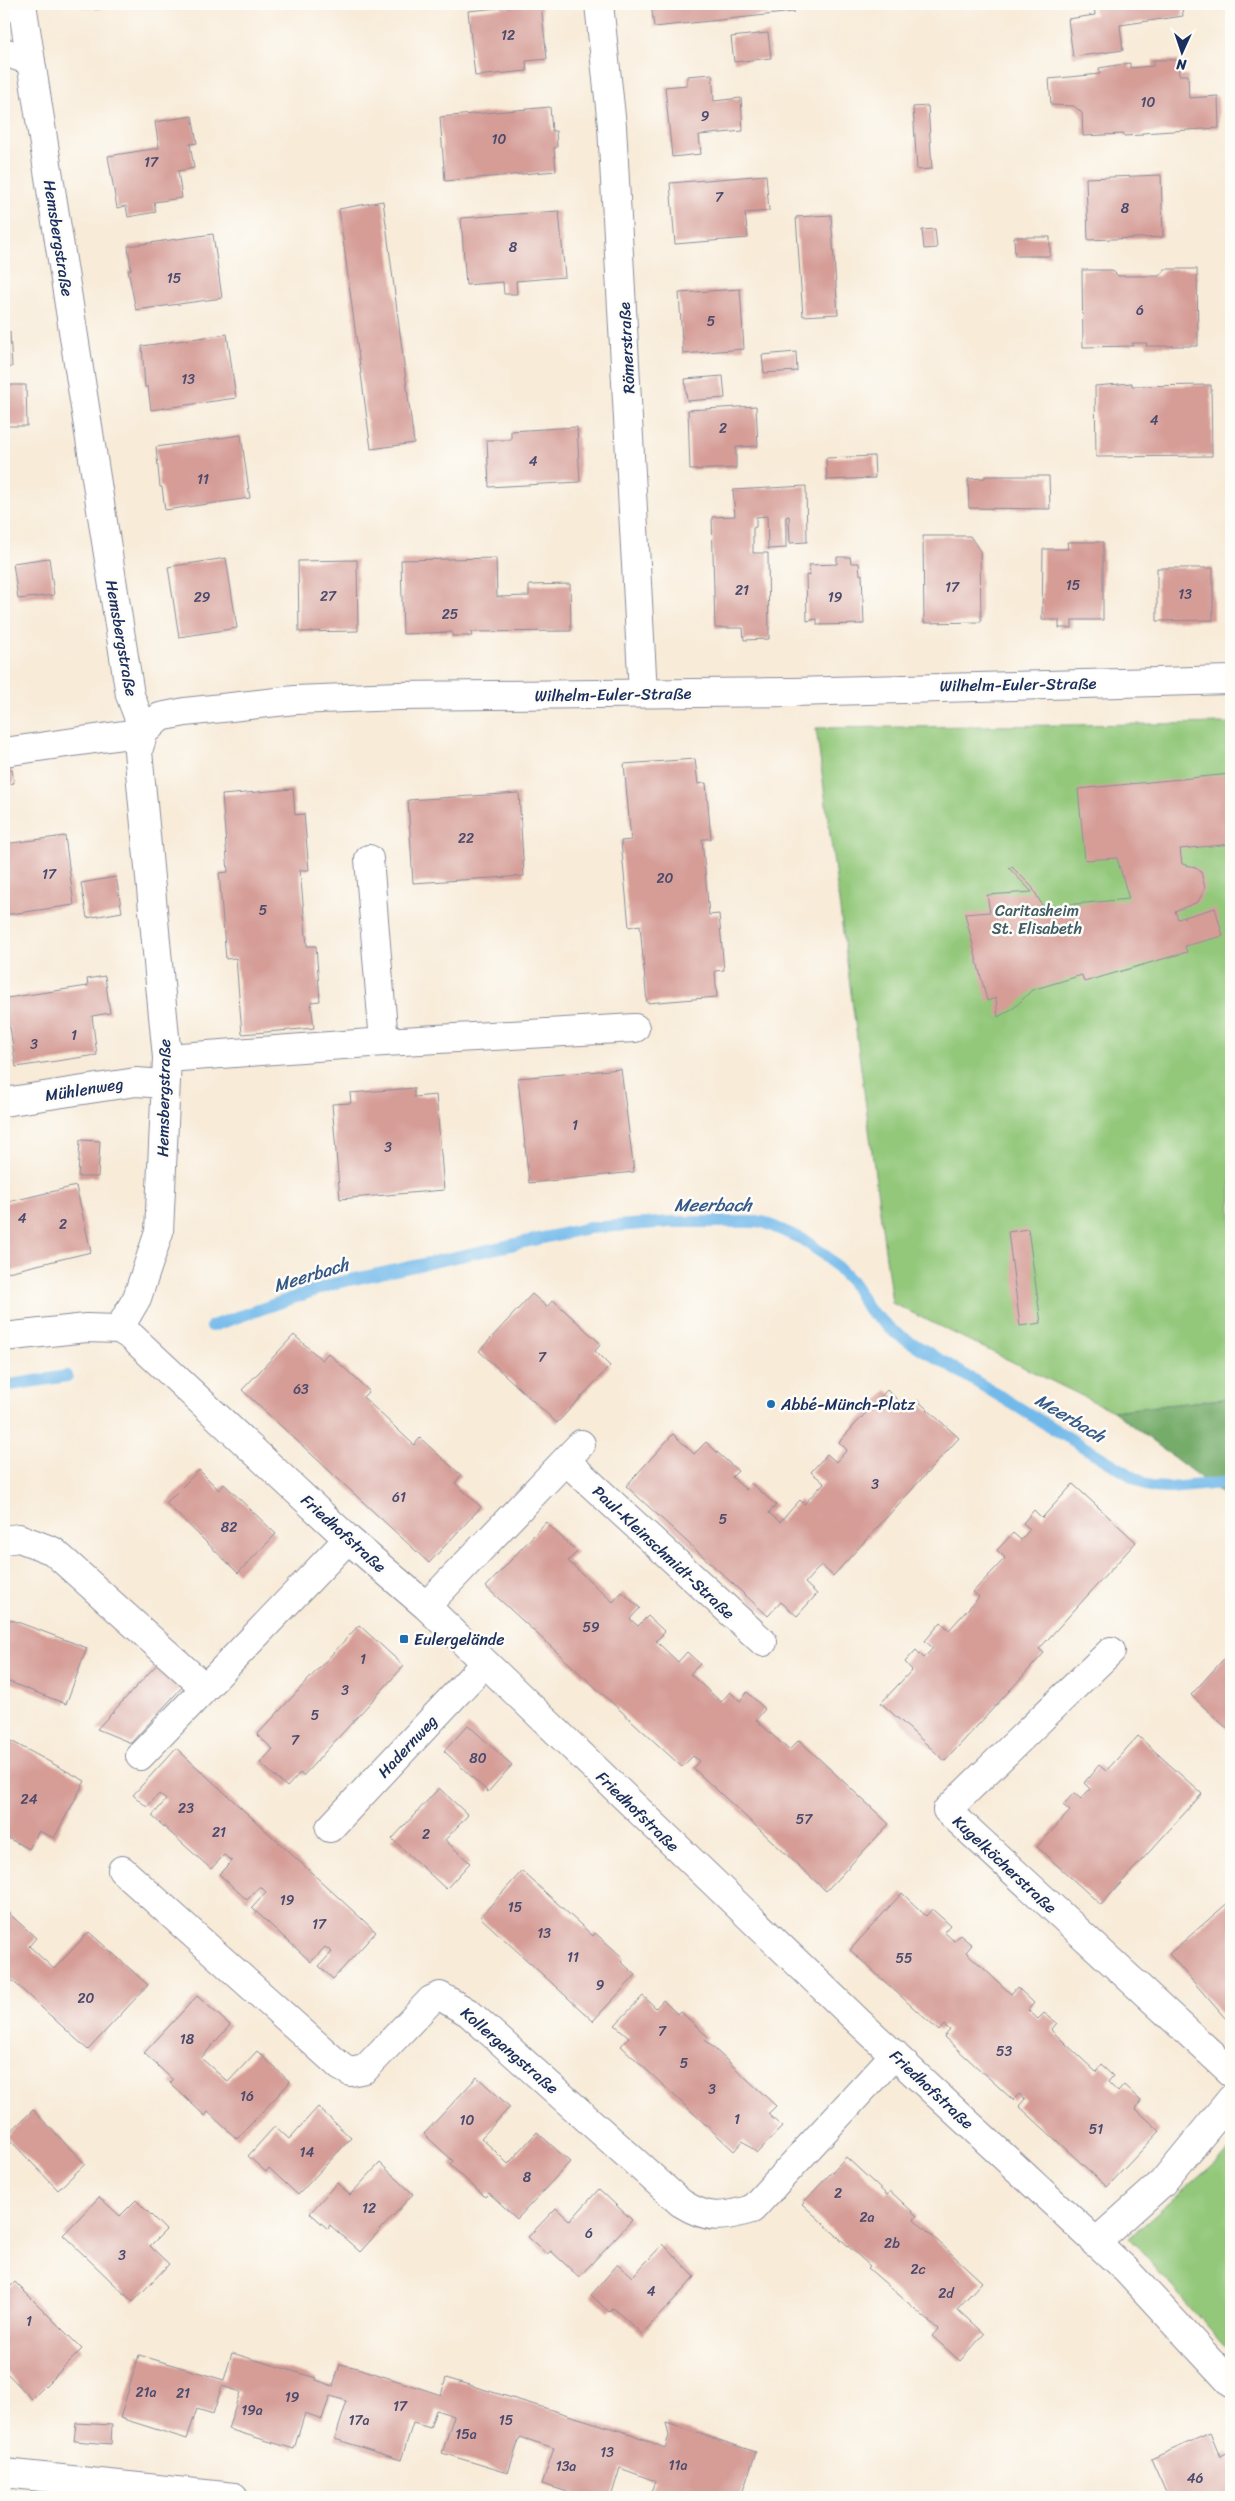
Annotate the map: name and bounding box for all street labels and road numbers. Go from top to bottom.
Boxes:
street label: Hemsbergstraße [35,178,82,299]
street label: Römerstraße [610,301,643,395]
street label: Hemsbergstraße [97,577,146,699]
street label: Wilhelm-Euler-Straße [939,669,1097,700]
street label: Wilhelm-Euler-Straße [534,679,692,710]
street label: Hemsbergstraße [148,1039,179,1157]
street label: Mühlenweg [43,1069,125,1110]
street label: Paul-Kleinschmidt-Straße [585,1478,742,1627]
street label: Friedhofstraße [294,1487,393,1580]
street label: Hadernweg [370,1708,445,1785]
street label: Friedhofstraße [589,1764,686,1859]
street label: Kugelköcherstraße [946,1808,1064,1921]
street label: Kollergangstraße [454,1999,566,2102]
street label: Friedhofstraße [882,2042,981,2137]

